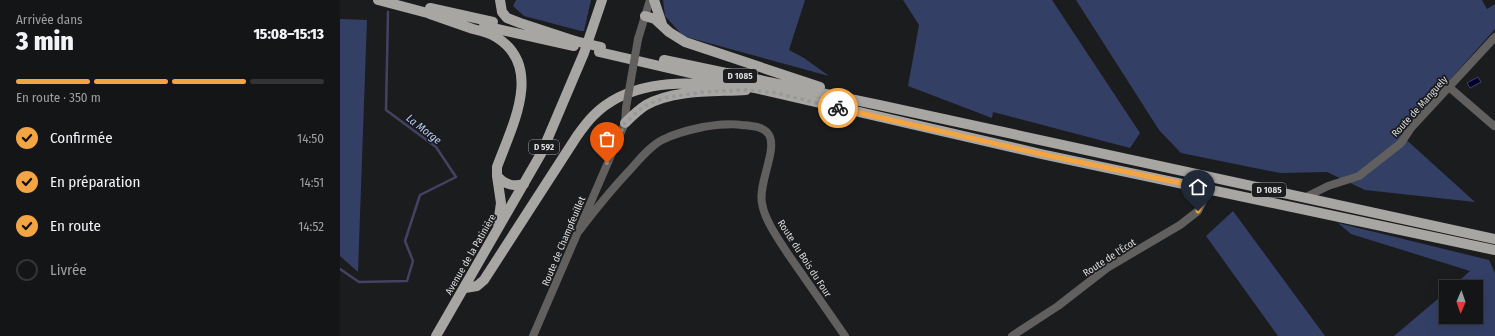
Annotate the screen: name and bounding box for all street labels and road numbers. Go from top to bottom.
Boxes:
road number: D 1085 [723,69,757,83]
street label: Route de Manguely [1389,73,1451,140]
road number: D 592 [529,140,559,154]
road number: D 1085 [1252,183,1286,197]
street label: Route de Champfeuillet [540,194,589,288]
street label: Avenue de la Patinière [443,212,499,297]
street label: Route du Bois du Four [775,218,834,300]
street label: Route de l'Écot [1080,234,1139,279]

